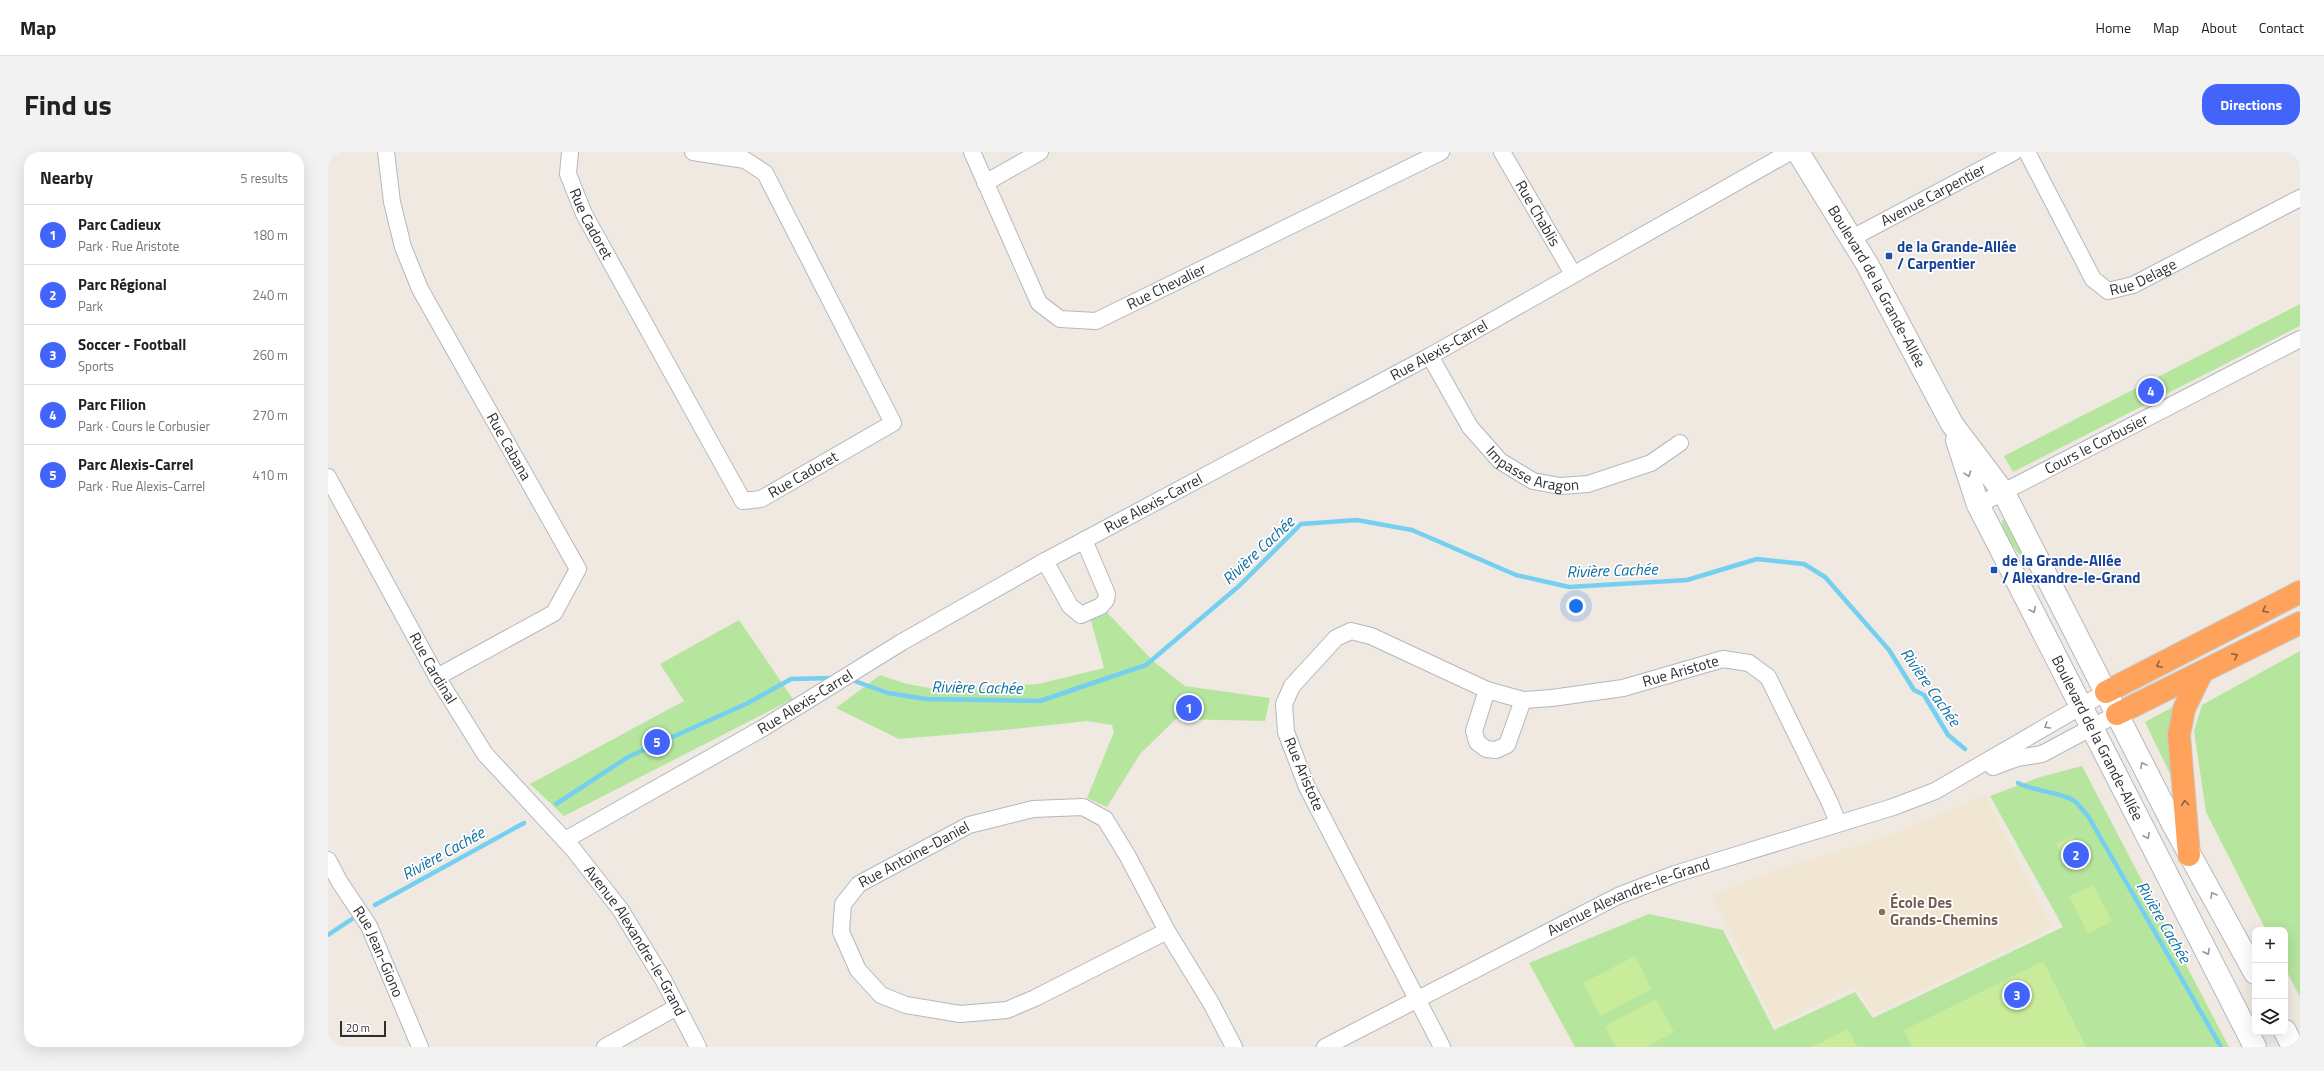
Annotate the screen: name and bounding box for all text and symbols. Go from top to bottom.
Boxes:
text: Map [20,13,56,42]
text: Home [2096,17,2131,38]
text: Map [2153,17,2179,38]
text: About [2201,17,2237,38]
text: Contact [2259,17,2304,38]
text: Find us [24,83,112,126]
button: Directions [2202,84,2300,125]
street label: Avenue Carpentier [1876,157,1990,232]
text: Nearby [40,165,93,191]
text: 5 results [240,168,288,188]
street label: Rue Chablis [1510,176,1567,251]
street label: Rue Cadoret [564,185,619,264]
street label: Boulevard de la Grande-Allée [1822,201,1932,372]
text: Parc Cadieux [78,213,161,236]
text: 1 [49,225,57,245]
text: 180 m [252,225,288,245]
place label: de la Grande-Allée / Carpentier [1897,235,2017,275]
text: Park · Rue Aristote [78,236,179,256]
marker: de la Grande-Allée / Carpentier [1884,251,1894,261]
street label: Rue Delage [2107,252,2180,301]
street label: Rue Chevalier [1122,257,1210,315]
text: Parc Régional [78,273,167,296]
text: 2 [49,285,57,305]
text: 240 m [252,285,288,305]
text: Park [78,296,103,316]
street label: Rue Alexis-Carrel [1386,314,1492,386]
text: Soccer - Football [78,333,186,356]
text: 3 [49,345,57,365]
text: 260 m [252,345,288,365]
text: Sports [78,356,114,376]
pin: 4 [2138,376,2164,406]
text: Parc Filion [78,393,146,416]
text: 4 [49,405,57,425]
text: 270 m [252,405,288,425]
street label: Cours le Corbusier [2040,407,2152,480]
street label: Rue Cabana [481,408,538,485]
text: Park · Cours le Corbusier [78,416,210,436]
street label: Impasse Aragon [1481,440,1580,497]
street label: Rue Cadoret [764,445,843,504]
text: Parc Alexis-Carrel [78,453,194,476]
text: 5 [49,465,57,485]
text: 410 m [252,465,288,485]
street label: Rue Alexis-Carrel [1100,467,1206,539]
one-way arrow [1963,471,1972,478]
text: Park · Rue Alexis-Carrel [78,476,205,496]
water label: Rivière Cachée [1216,509,1301,590]
place label: de la Grande-Allée / Alexandre-le-Grand [2002,549,2140,589]
water label: Rivière Cachée [1566,556,1660,584]
marker: de la Grande-Allée / Alexandre-le-Grand [1989,565,1999,575]
your location [1566,596,1586,616]
one-way arrow [2262,605,2270,613]
one-way arrow [2028,606,2035,614]
street label: Rue Cardinal [404,628,463,708]
water label: Rivière Cachée [1895,643,1968,733]
street label: Rue Aristote [1640,649,1721,693]
street label: Boulevard de la Grande-Allée [2046,651,2150,824]
one-way arrow [2231,653,2238,661]
one-way arrow [2156,660,2163,668]
street label: Rue Alexis-Carrel [753,663,857,740]
water label: Rivière Cachée [931,674,1024,700]
pin: 1 [1176,693,1202,723]
one-way arrow [2044,721,2051,728]
pin: 5 [644,727,670,757]
street label: Rue Aristote [1279,733,1330,814]
one-way arrow [2140,762,2147,769]
one-way arrow [2180,800,2189,806]
street label: Rue Antoine-Daniel [854,815,974,893]
water label: Rivière Cachée [397,820,490,886]
one-way arrow [2143,832,2150,839]
pin: 2 [2063,840,2089,870]
street label: Avenue Alexandre-le-Grand [1543,852,1713,942]
street label: Avenue Alexandre-le-Grand [579,860,692,1020]
water label: Rivière Cachée [2131,877,2198,969]
place label: École Des Grands-Chemins [1890,891,1998,931]
one-way arrow [2210,892,2217,899]
street label: Rue Jean-Giono [348,901,410,1001]
marker: École Des Grands-Chemins [1877,907,1887,917]
map controls [2252,927,2288,1035]
button: + [2252,927,2288,963]
one-way arrow [2202,948,2209,955]
button: − [2252,963,2288,999]
pin: 3 [2004,980,2030,1010]
button: layers [2252,999,2288,1035]
scale bar [340,1019,386,1038]
text: 20 m [346,1020,370,1036]

